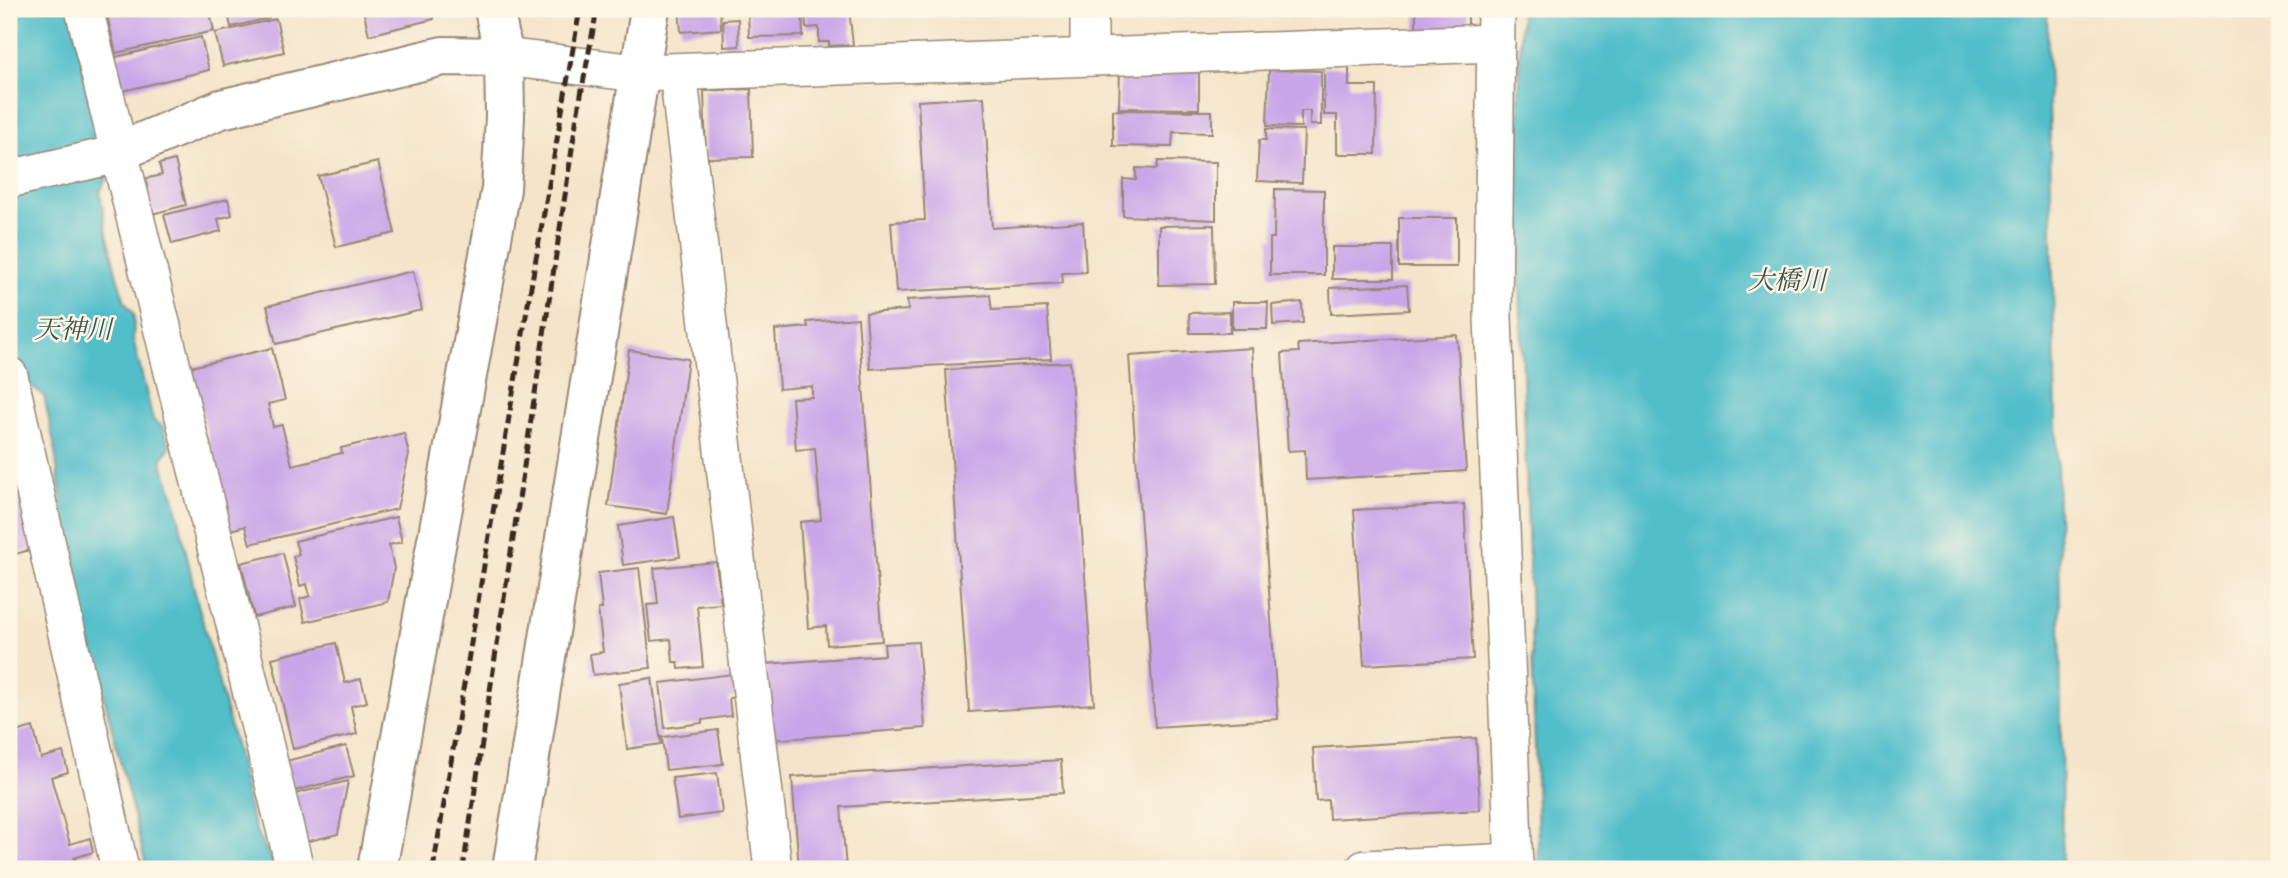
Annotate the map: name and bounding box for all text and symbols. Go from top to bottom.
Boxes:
water label: 大橋川 [1748,265,1829,298]
water label: 天神川 [34,314,115,347]

